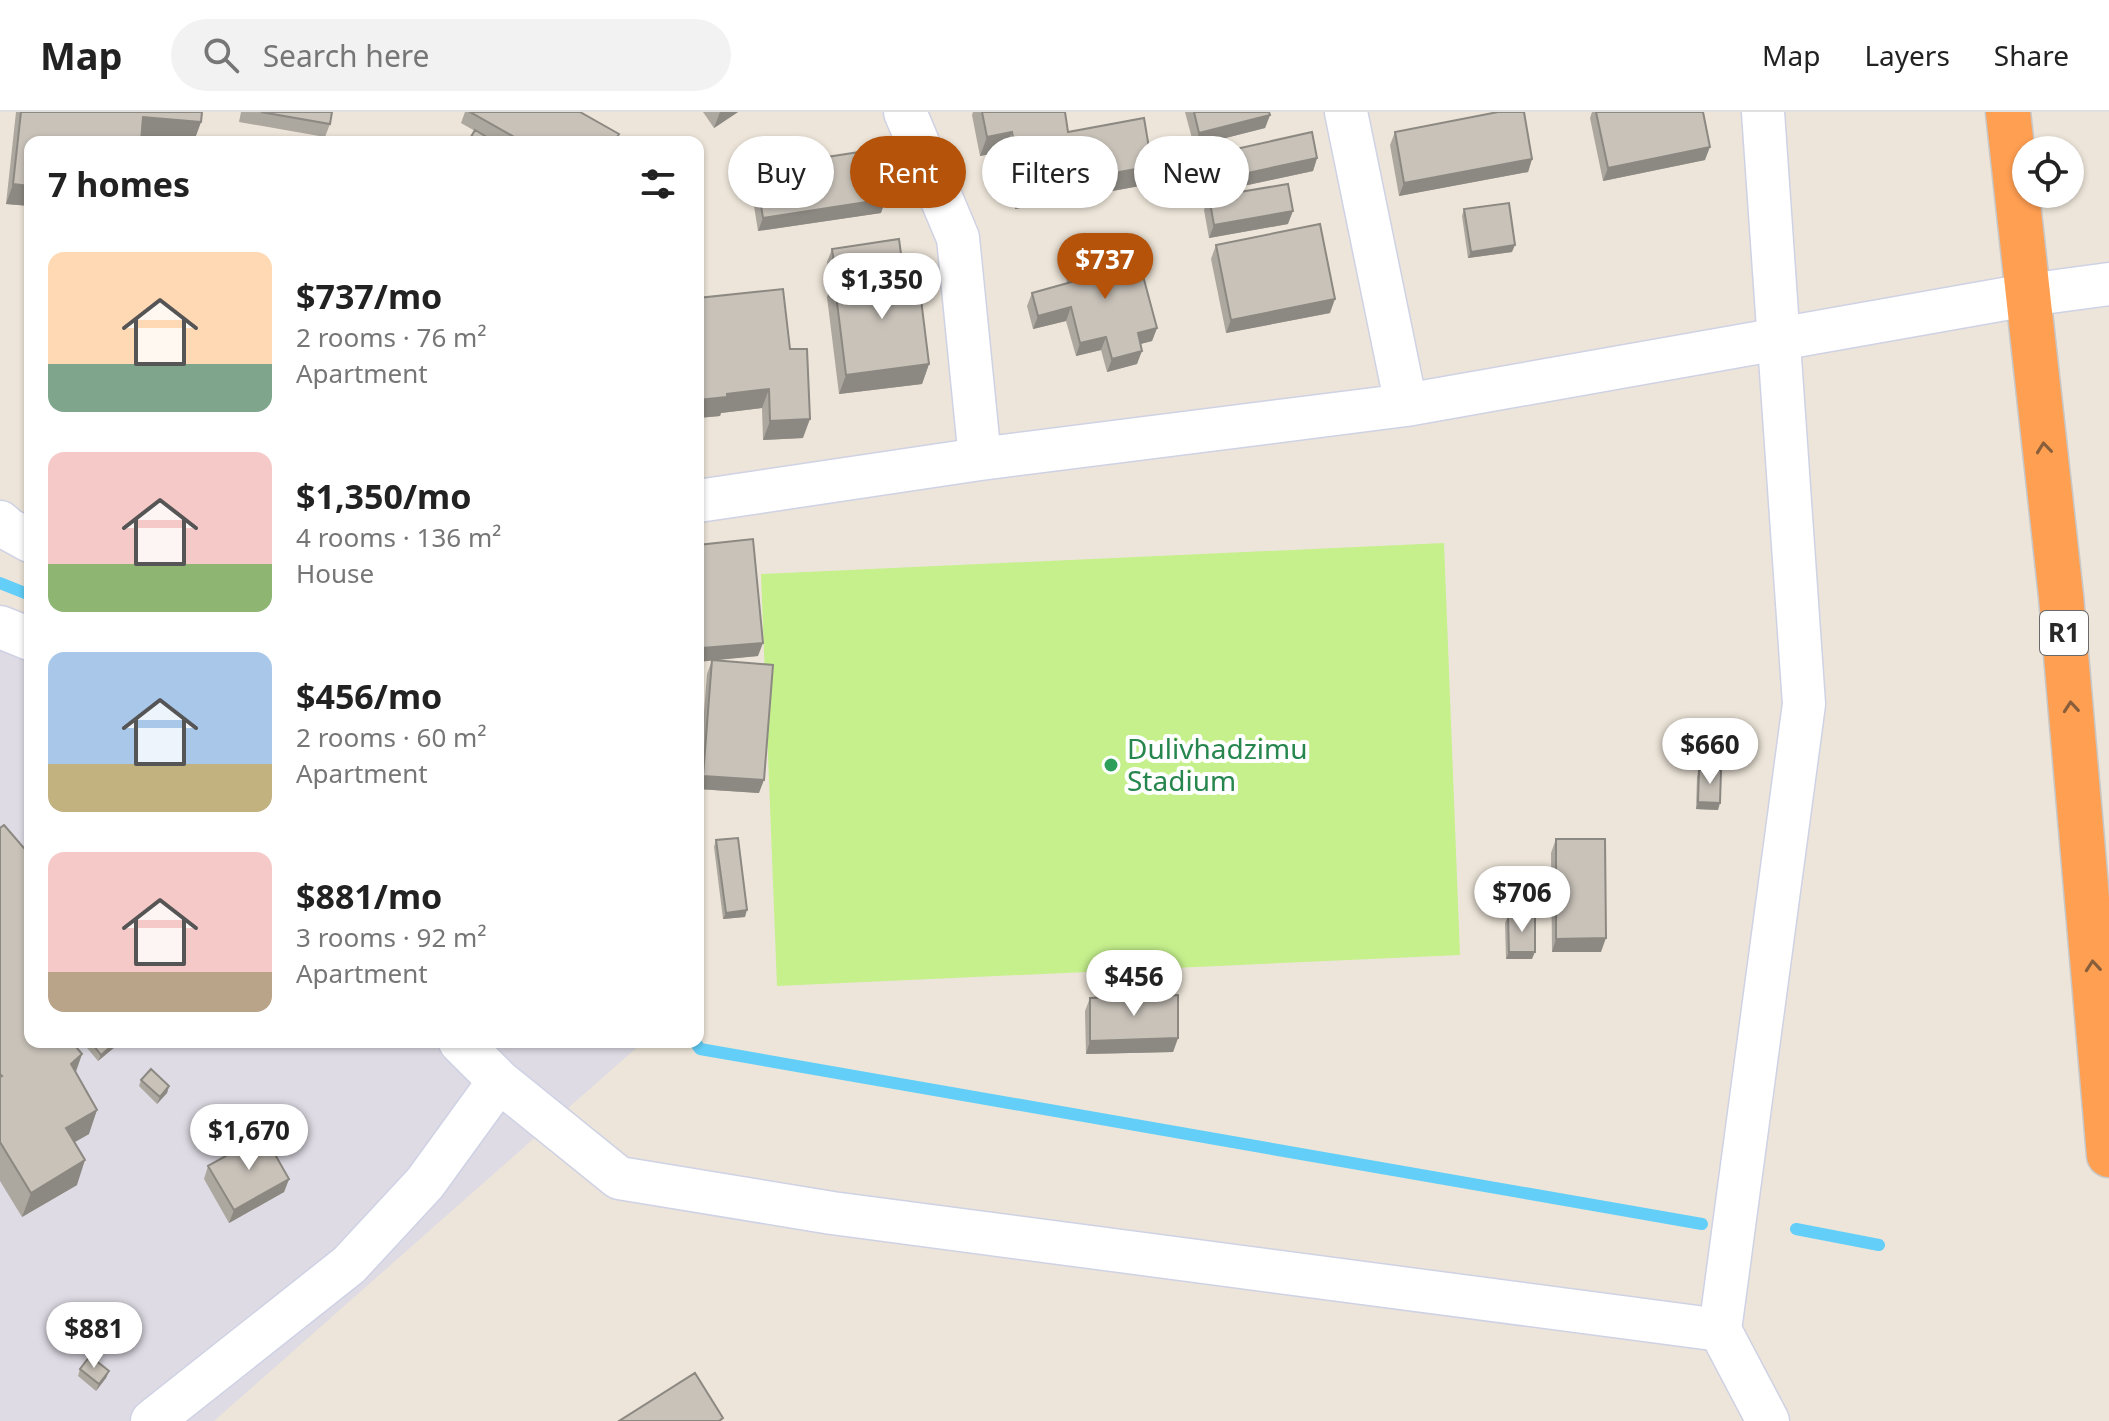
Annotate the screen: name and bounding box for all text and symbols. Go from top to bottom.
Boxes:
search box [171,19,731,91]
text: Map [40,29,123,81]
icon: search [199,33,243,77]
text: Search here [263,35,430,76]
text: Map [1762,36,1820,74]
text: Layers [1864,36,1950,74]
text: Share [1994,36,2069,74]
chip: Buy [728,136,834,208]
chip: Rent [850,136,966,208]
chip: Filters [982,136,1118,208]
chip: New [1134,136,1249,208]
map controls [2012,136,2084,208]
button: locate [2012,136,2084,208]
text: 7 homes [48,161,190,207]
icon: filters [636,162,680,206]
pin: $737 [1058,233,1152,301]
text: $737 [1075,241,1135,277]
pin: $1,350 [817,253,947,321]
text: $1,350 [841,261,923,297]
text: $737/mo [296,273,442,319]
icon: home [112,284,208,380]
text: 2 rooms · 76 m² [296,319,486,355]
text: Apartment [296,355,428,391]
one-way arrow [2036,441,2053,454]
text: $1,350/mo [296,473,471,519]
icon: home [112,484,208,580]
text: 4 rooms · 136 m² [296,519,501,555]
text: House [296,555,374,591]
road number: R1 [2040,611,2088,655]
text: $456/mo [296,673,442,719]
icon: home [112,684,208,780]
one-way arrow [2062,700,2079,713]
pin: $660 [1663,718,1757,786]
text: 2 rooms · 60 m² [296,719,486,755]
text: $660 [1680,726,1740,762]
place label: Dulivhadzimu Stadium [1127,729,1308,799]
text: Apartment [296,755,428,791]
marker: Dulivhadzimu Stadium [1102,756,1120,774]
pin: $706 [1475,866,1569,934]
text: $881/mo [296,873,442,919]
text: $706 [1492,874,1552,910]
icon: home [112,884,208,980]
text: 3 rooms · 92 m² [296,919,486,955]
pin: $456 [1087,950,1181,1018]
text: Apartment [296,955,428,991]
text: $456 [1104,958,1164,994]
one-way arrow [2085,959,2102,972]
pin: $1,670 [184,1104,314,1172]
text: $1,670 [208,1112,290,1148]
pin: $881 [47,1302,141,1370]
text: $881 [64,1310,124,1346]

